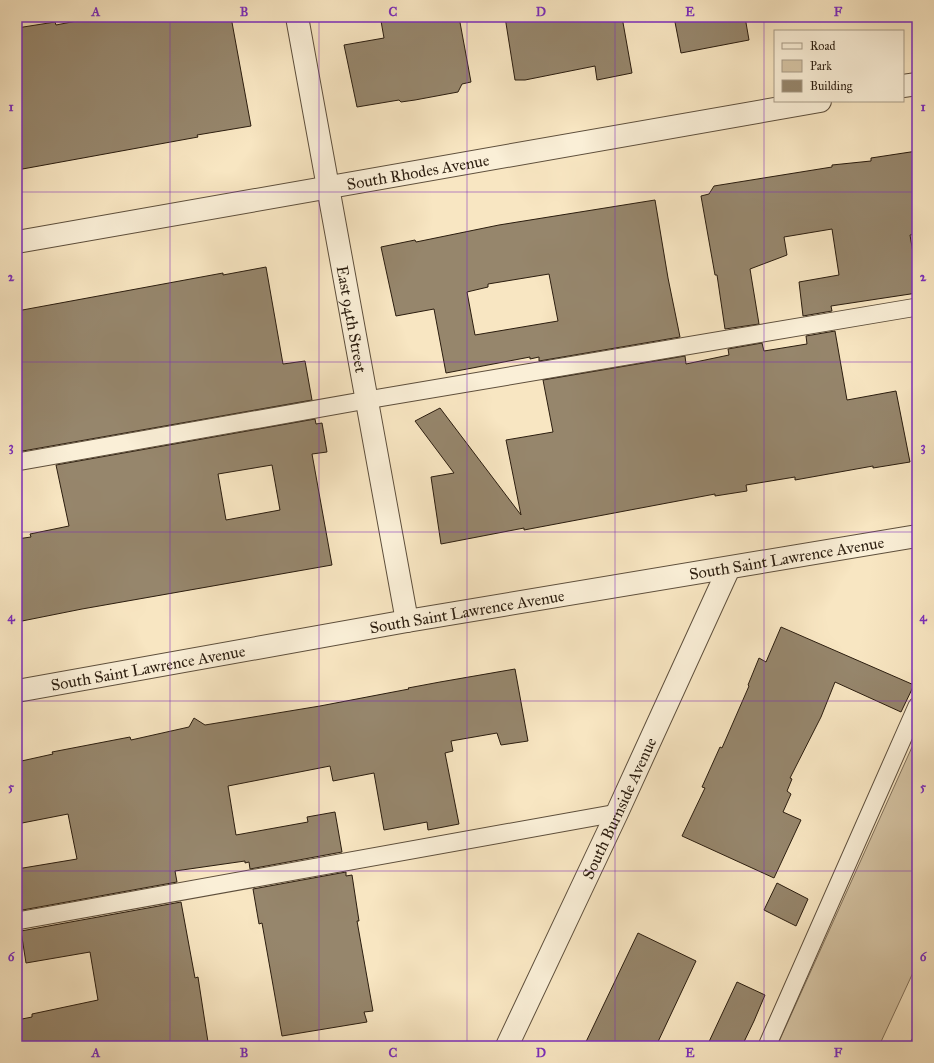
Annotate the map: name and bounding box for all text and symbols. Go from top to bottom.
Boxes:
text: A [91,4,101,20]
text: B [240,4,249,20]
text: C [389,4,398,20]
text: D [536,4,546,20]
text: E [685,4,695,20]
text: F [834,4,843,20]
legend [774,30,904,102]
text: Road [810,39,836,53]
text: Park [810,59,832,73]
text: Building [810,79,853,94]
text: 1 [8,99,14,115]
text: 1 [920,99,926,115]
street label: South Rhodes Avenue [345,150,491,194]
street label: East 94th Street [332,264,371,375]
text: 2 [8,269,15,285]
text: 2 [920,269,927,285]
text: 3 [8,439,14,455]
text: 3 [920,439,926,455]
street label: South Saint Lawrence Avenue [688,533,886,584]
street label: South Saint Lawrence Avenue [368,586,566,638]
text: 4 [7,609,15,625]
text: 4 [919,609,927,625]
street label: South Saint Lawrence Avenue [49,641,247,695]
street label: South Burnside Avenue [578,734,660,882]
text: 5 [8,779,15,795]
text: 5 [920,779,927,795]
text: 6 [8,949,16,965]
text: 6 [920,949,928,965]
text: A [91,1045,101,1061]
text: B [240,1045,249,1061]
text: C [389,1045,398,1061]
text: D [536,1045,546,1061]
text: E [685,1045,695,1061]
text: F [834,1045,843,1061]

